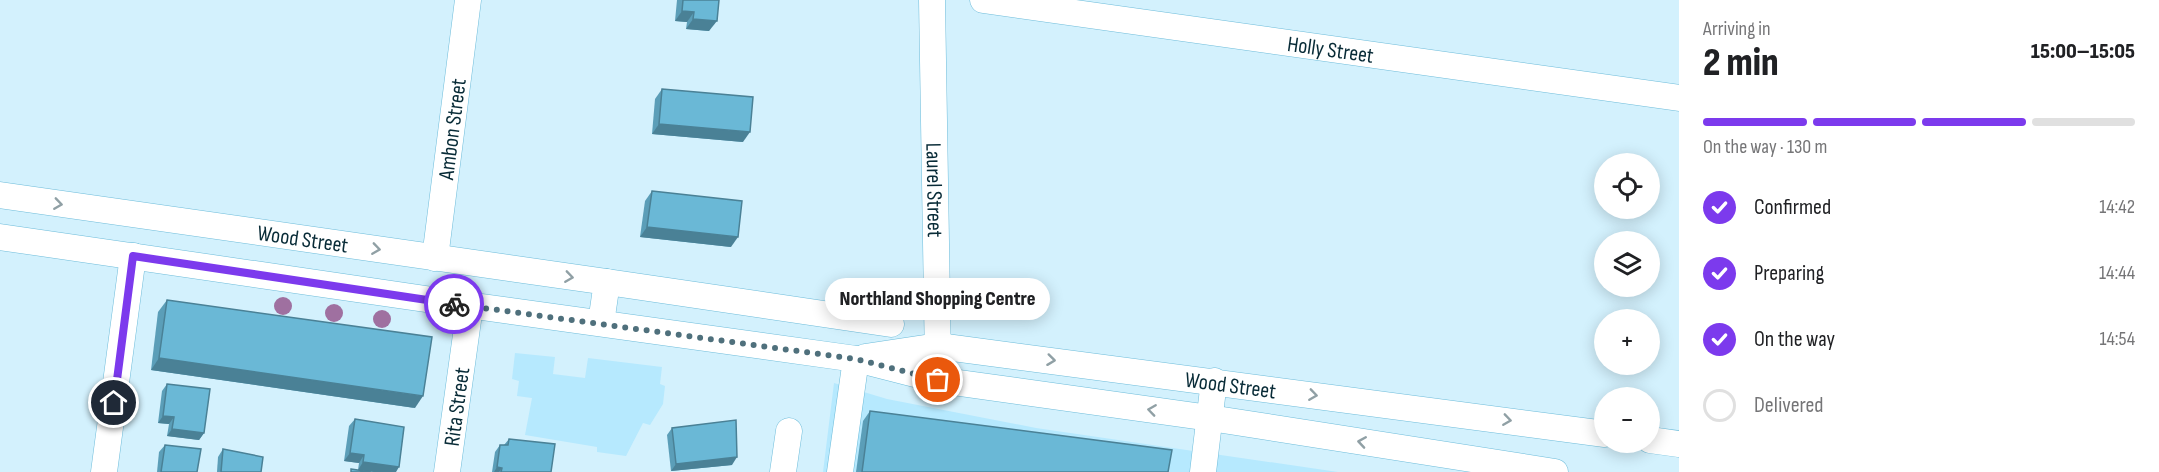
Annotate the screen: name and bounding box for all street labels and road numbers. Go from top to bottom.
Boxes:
street label: Holly Street [1285,31,1376,70]
street label: Ambon Street [433,77,473,182]
street label: Laurel Street [919,142,948,238]
street label: Wood Street [256,220,350,260]
street label: Rita Street [439,365,476,448]
street label: Wood Street [1183,367,1278,405]

